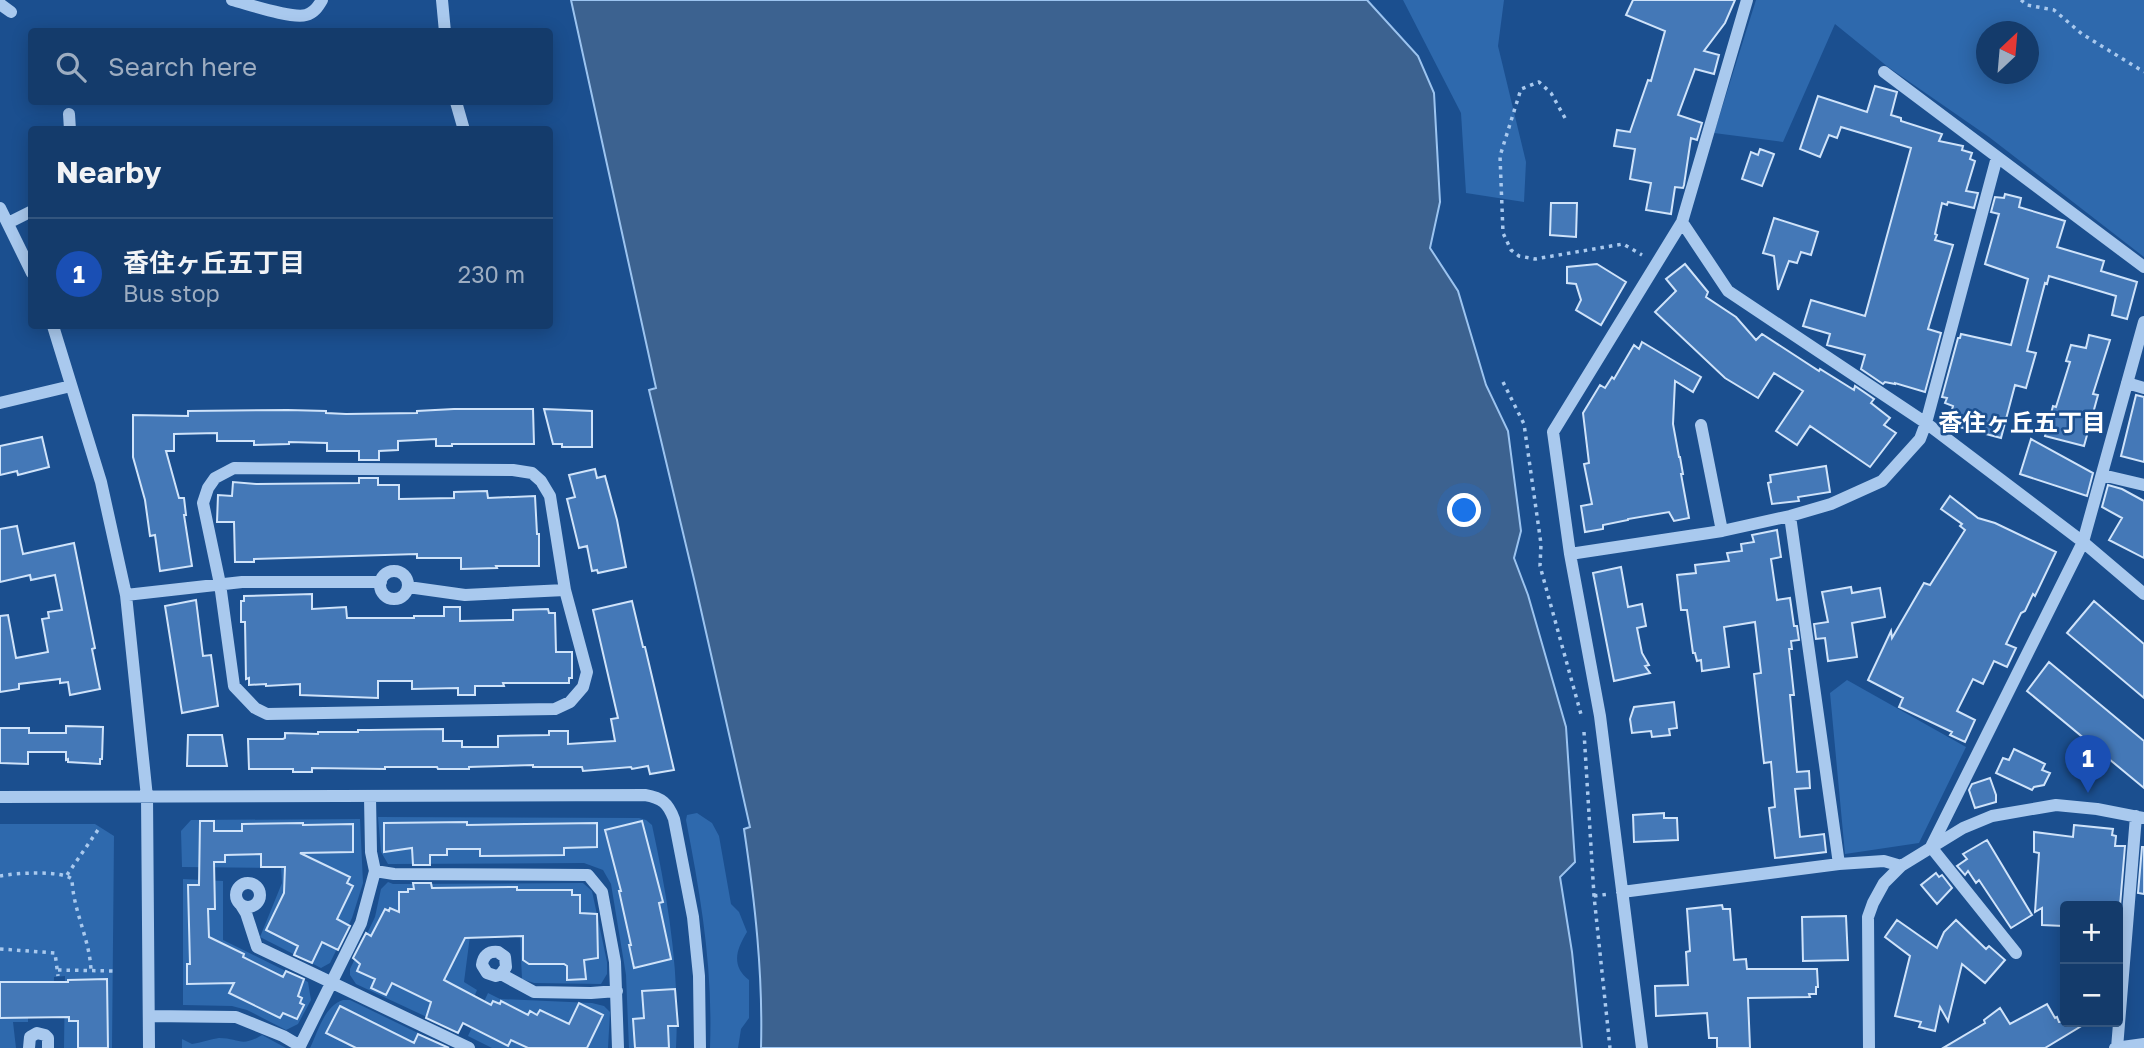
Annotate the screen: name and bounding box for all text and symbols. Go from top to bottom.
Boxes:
north arrow [1976,21,2039,84]
search box [28,28,553,105]
icon: search [52,48,90,86]
text: Search here [108,51,257,82]
text: Nearby [56,154,161,190]
text: 香住ヶ丘五丁目 [123,247,305,278]
text: 1 [73,260,85,288]
text: 230 m [458,260,525,288]
text: Bus stop [123,279,220,307]
district label: 香住ヶ丘五丁目 [1938,407,2106,436]
your location [1447,493,1481,527]
pin: 1 [2065,735,2111,793]
map controls [2060,901,2123,1027]
button: + [2060,901,2123,964]
button: − [2060,964,2123,1027]

